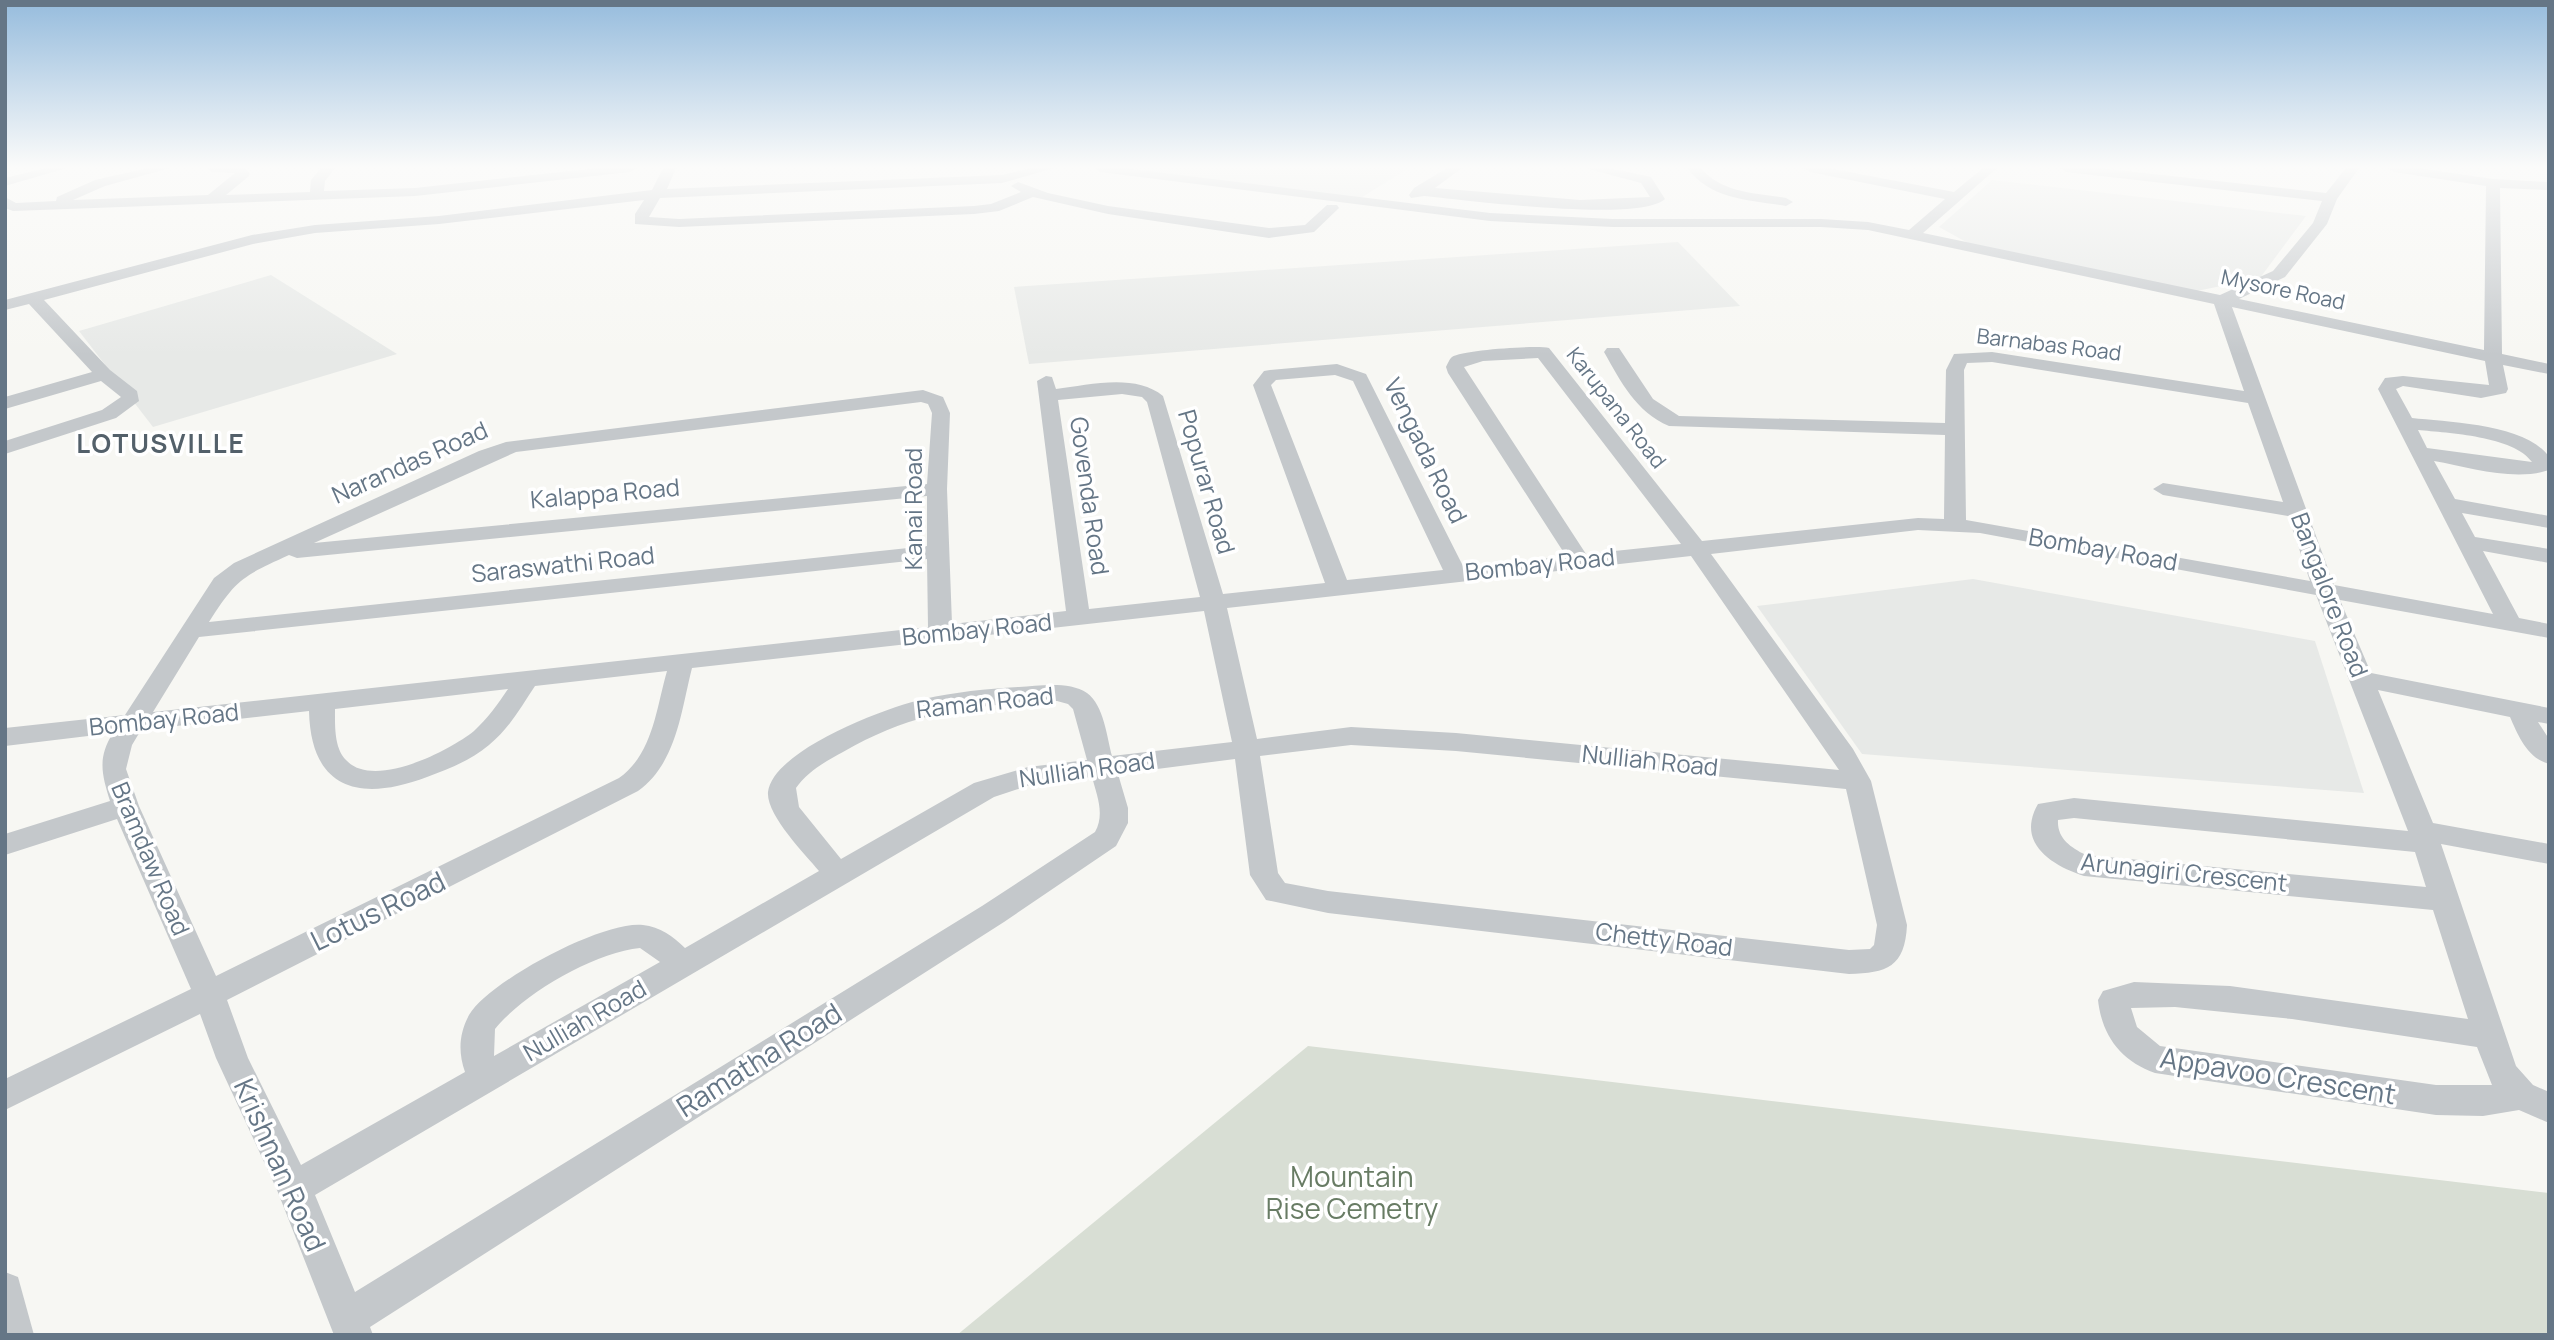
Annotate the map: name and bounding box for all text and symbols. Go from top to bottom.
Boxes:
street label: Mysore Road [2219,262,2348,316]
street label: Barnabas Road [1975,321,2123,367]
street label: Karupana Road [1561,341,1673,474]
street label: Vengada Road [1377,372,1476,528]
street label: Popurar Road [1171,405,1244,558]
street label: Narandas Road [326,413,493,511]
street label: Govenda Road [1063,415,1118,577]
district label: LOTUSVILLE [76,425,246,461]
street label: Kanai Road [896,448,929,570]
street label: Kalappa Road [529,470,681,515]
street label: Bangalore Road [2284,507,2377,681]
street label: Bombay Road [2026,519,2180,578]
street label: Saraswathi Road [470,537,656,590]
street label: Bombay Road [1463,539,1616,588]
street label: Bombay Road [900,604,1053,653]
street label: Raman Road [914,678,1055,725]
street label: Bombay Road [87,694,240,743]
street label: Nulliah Road [1580,736,1720,783]
street label: Nulliah Road [1017,743,1157,794]
street label: Bramdaw Road [104,777,199,940]
street label: Arunagiri Crescent [2079,844,2289,899]
street label: Lotus Road [304,861,451,959]
street label: Chetty Road [1594,914,1734,963]
street label: Nulliah Road [517,971,652,1068]
street label: Ramatha Road [669,993,848,1125]
street label: Appavoo Crescent [2158,1038,2399,1112]
street label: Krishnan Road [226,1072,336,1257]
park label: Mountain Rise Cemetry [1266,1157,1439,1227]

